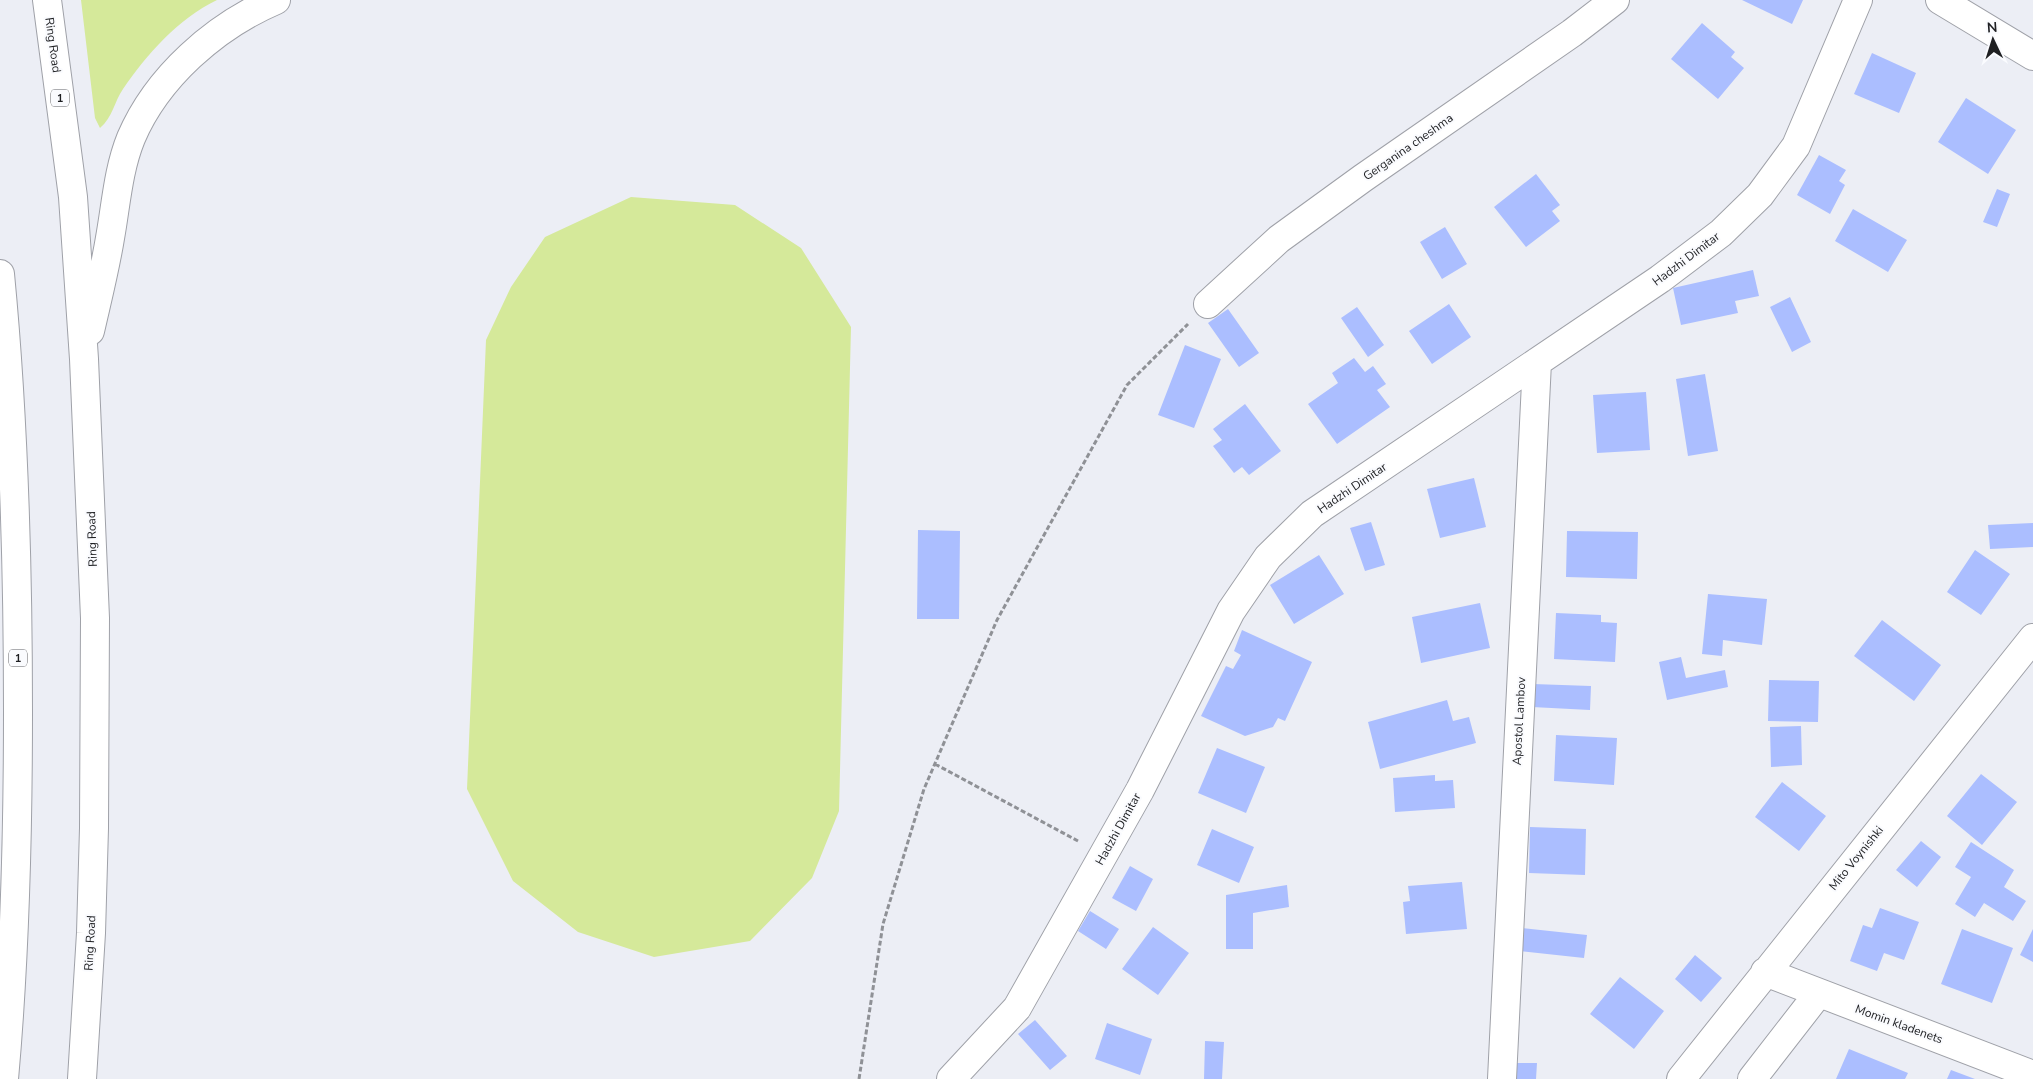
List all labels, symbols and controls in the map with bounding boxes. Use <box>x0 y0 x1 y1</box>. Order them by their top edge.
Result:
north arrow <box>1968 15 2018 65</box>
street label: Ring Road <box>41 16 65 74</box>
text: N <box>1986 18 1998 37</box>
road number: 1 <box>51 90 69 106</box>
street label: Gerganina cheshma <box>1360 110 1456 184</box>
street label: Hadzhi Dimitar <box>1649 228 1723 290</box>
street label: Hadzhi Dimitar <box>1314 459 1390 517</box>
street label: Ring Road <box>83 511 101 567</box>
road number: 1 <box>9 650 27 666</box>
street label: Apostol Lambov <box>1509 676 1529 766</box>
street label: Hadzhi Dimitar <box>1092 789 1145 868</box>
street label: Mito Voynishki <box>1825 823 1887 893</box>
street label: Ring Road <box>81 915 99 971</box>
street label: Momin kladenets <box>1853 1001 1945 1047</box>

